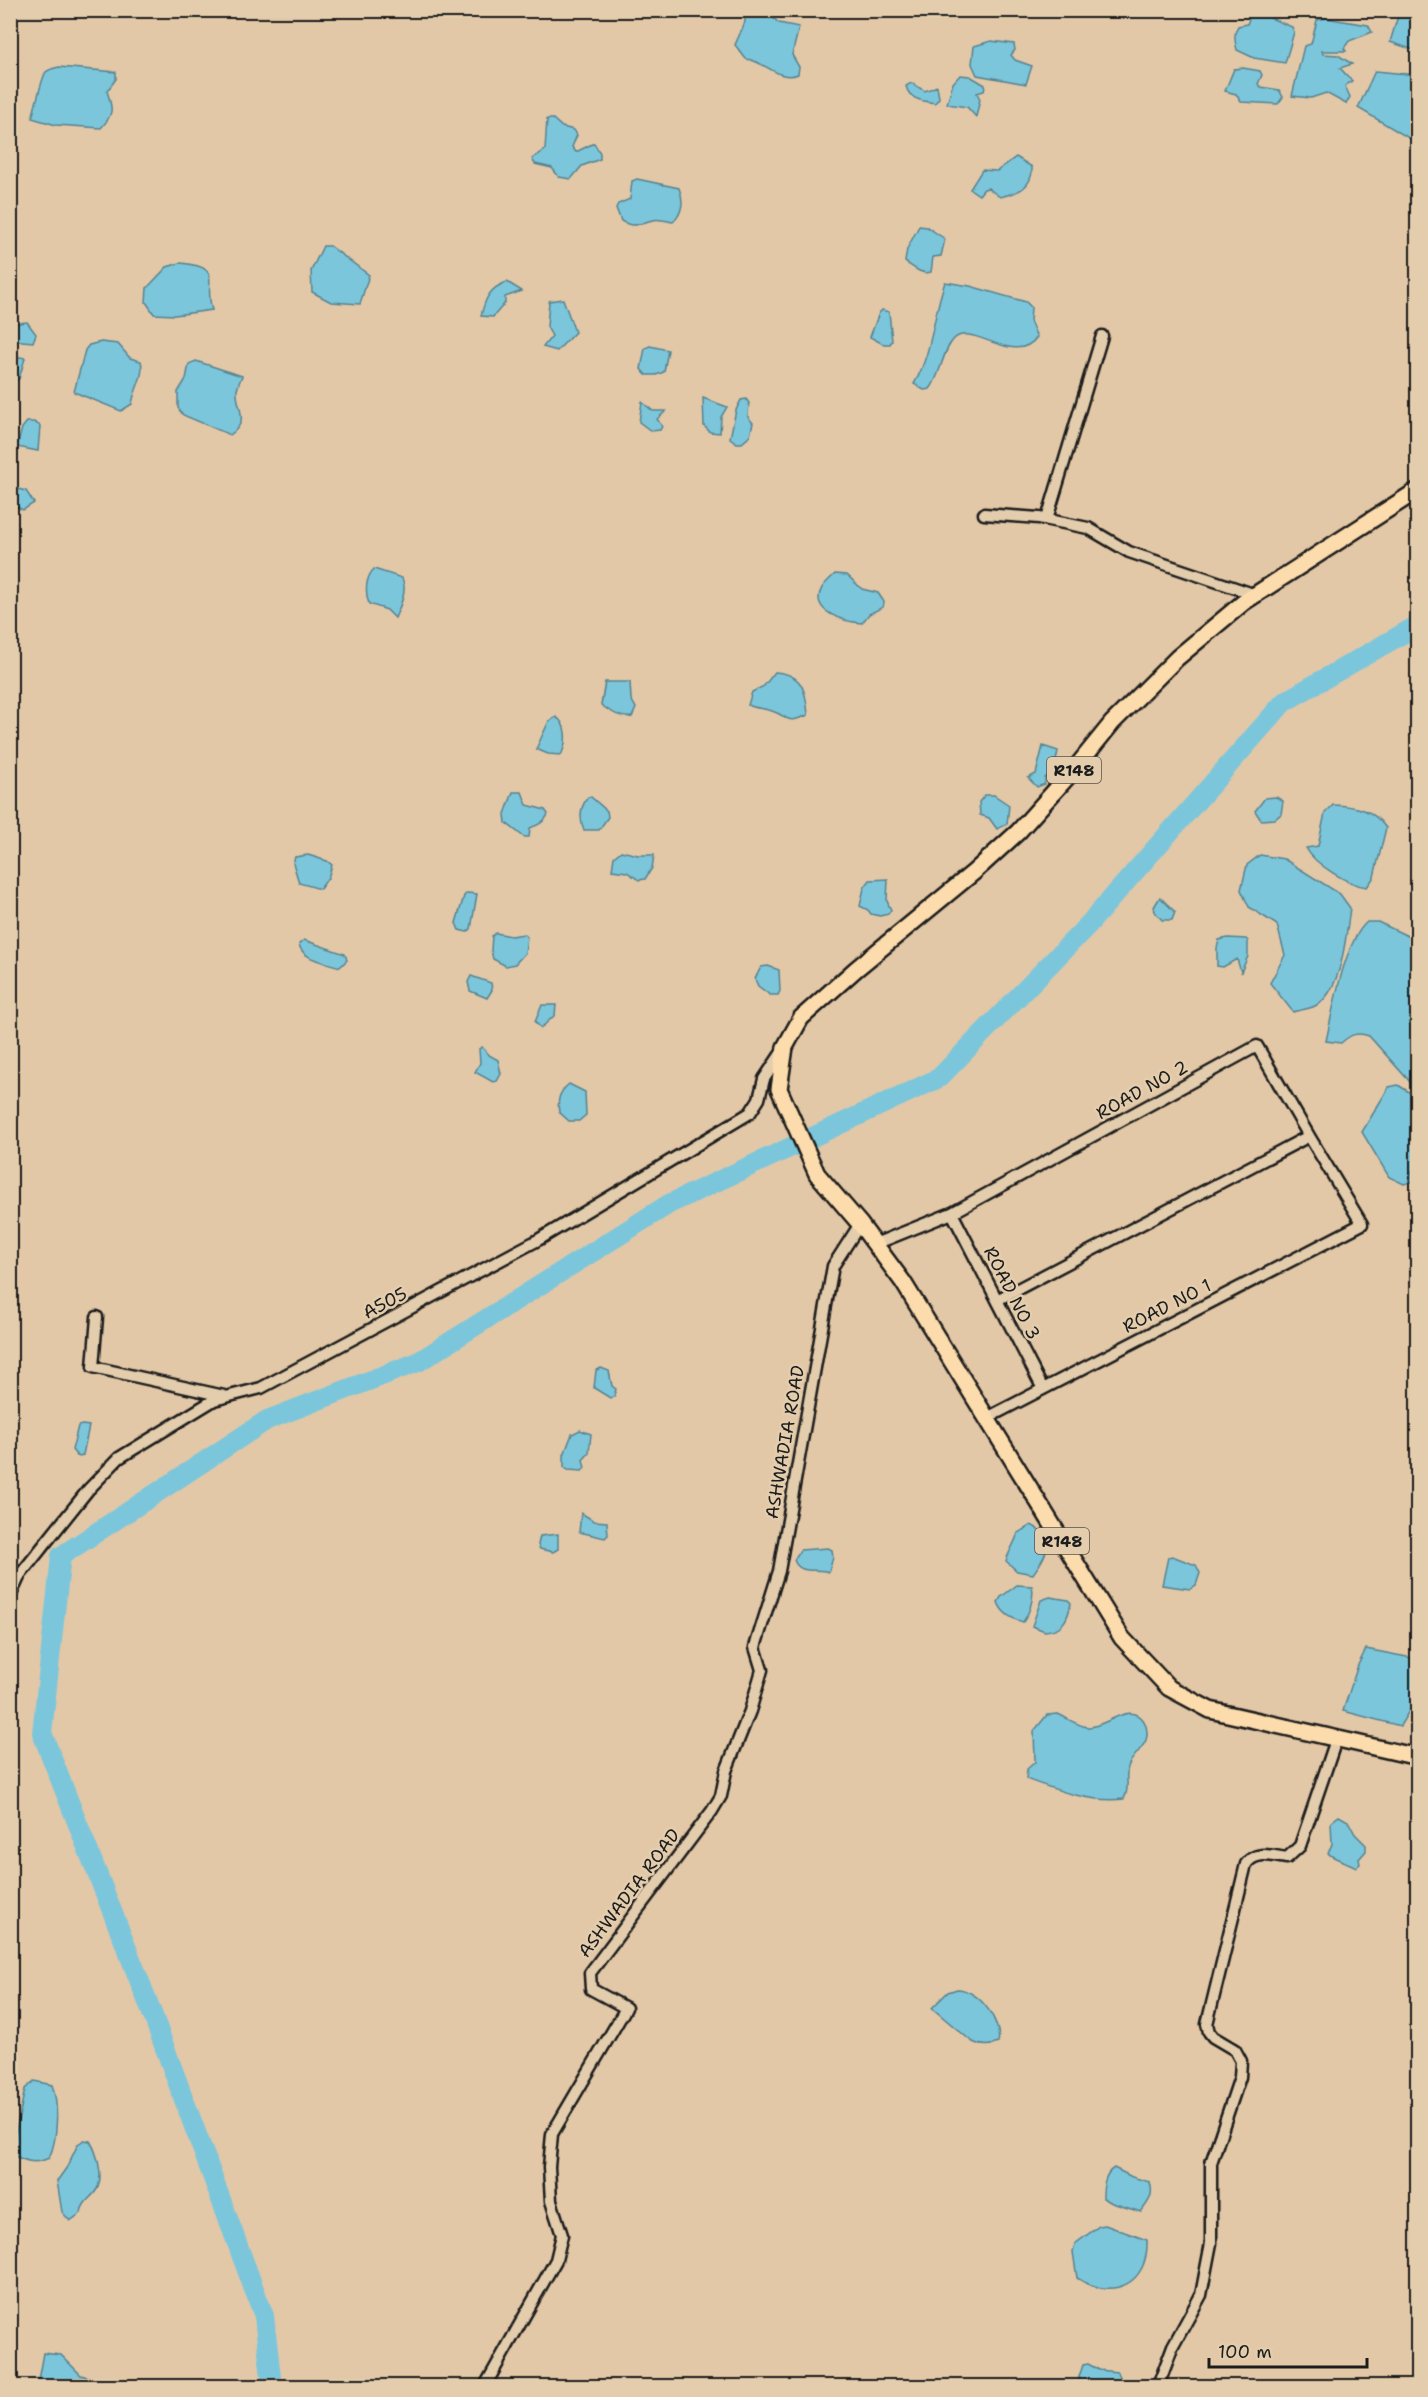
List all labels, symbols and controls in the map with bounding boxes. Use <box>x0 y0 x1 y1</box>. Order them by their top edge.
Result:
road number: R148 <box>1047 757 1101 783</box>
street label: ROAD NO 2 <box>1092 1055 1192 1125</box>
street label: ROAD NO 3 <box>978 1242 1046 1344</box>
street label: ROAD NO 1 <box>1119 1273 1215 1339</box>
street label: A505 <box>359 1281 411 1325</box>
street label: ASHWADIA ROAD <box>760 1363 810 1521</box>
road number: R148 <box>1035 1528 1089 1554</box>
street label: ASHWADIA ROAD <box>573 1824 685 1962</box>
scale bar <box>1209 2331 1366 2369</box>
text: 100 m <box>1218 2340 1272 2364</box>

